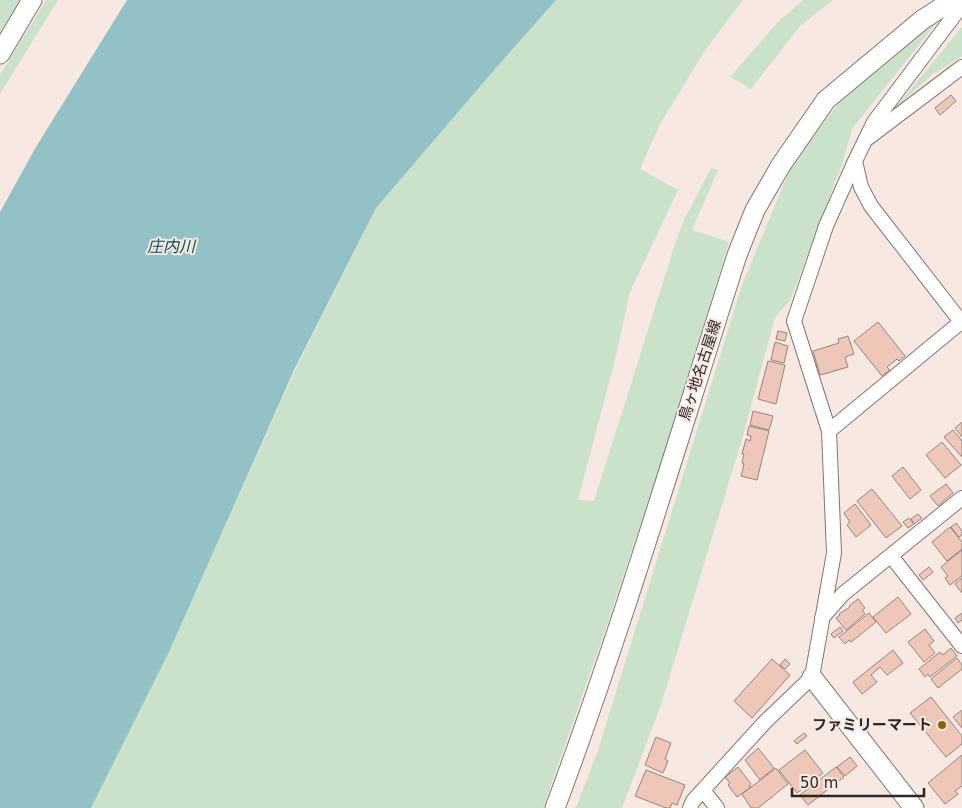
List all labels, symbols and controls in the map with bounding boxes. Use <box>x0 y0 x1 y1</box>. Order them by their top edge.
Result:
water label: 庄内川 <box>147 237 197 256</box>
street label: 鳥ヶ地名古屋線 <box>675 317 725 423</box>
place label: ファミリーマート <box>812 716 932 734</box>
marker: ファミリーマート <box>936 719 948 731</box>
scale bar <box>792 766 924 798</box>
text: 50 m <box>800 774 838 792</box>

